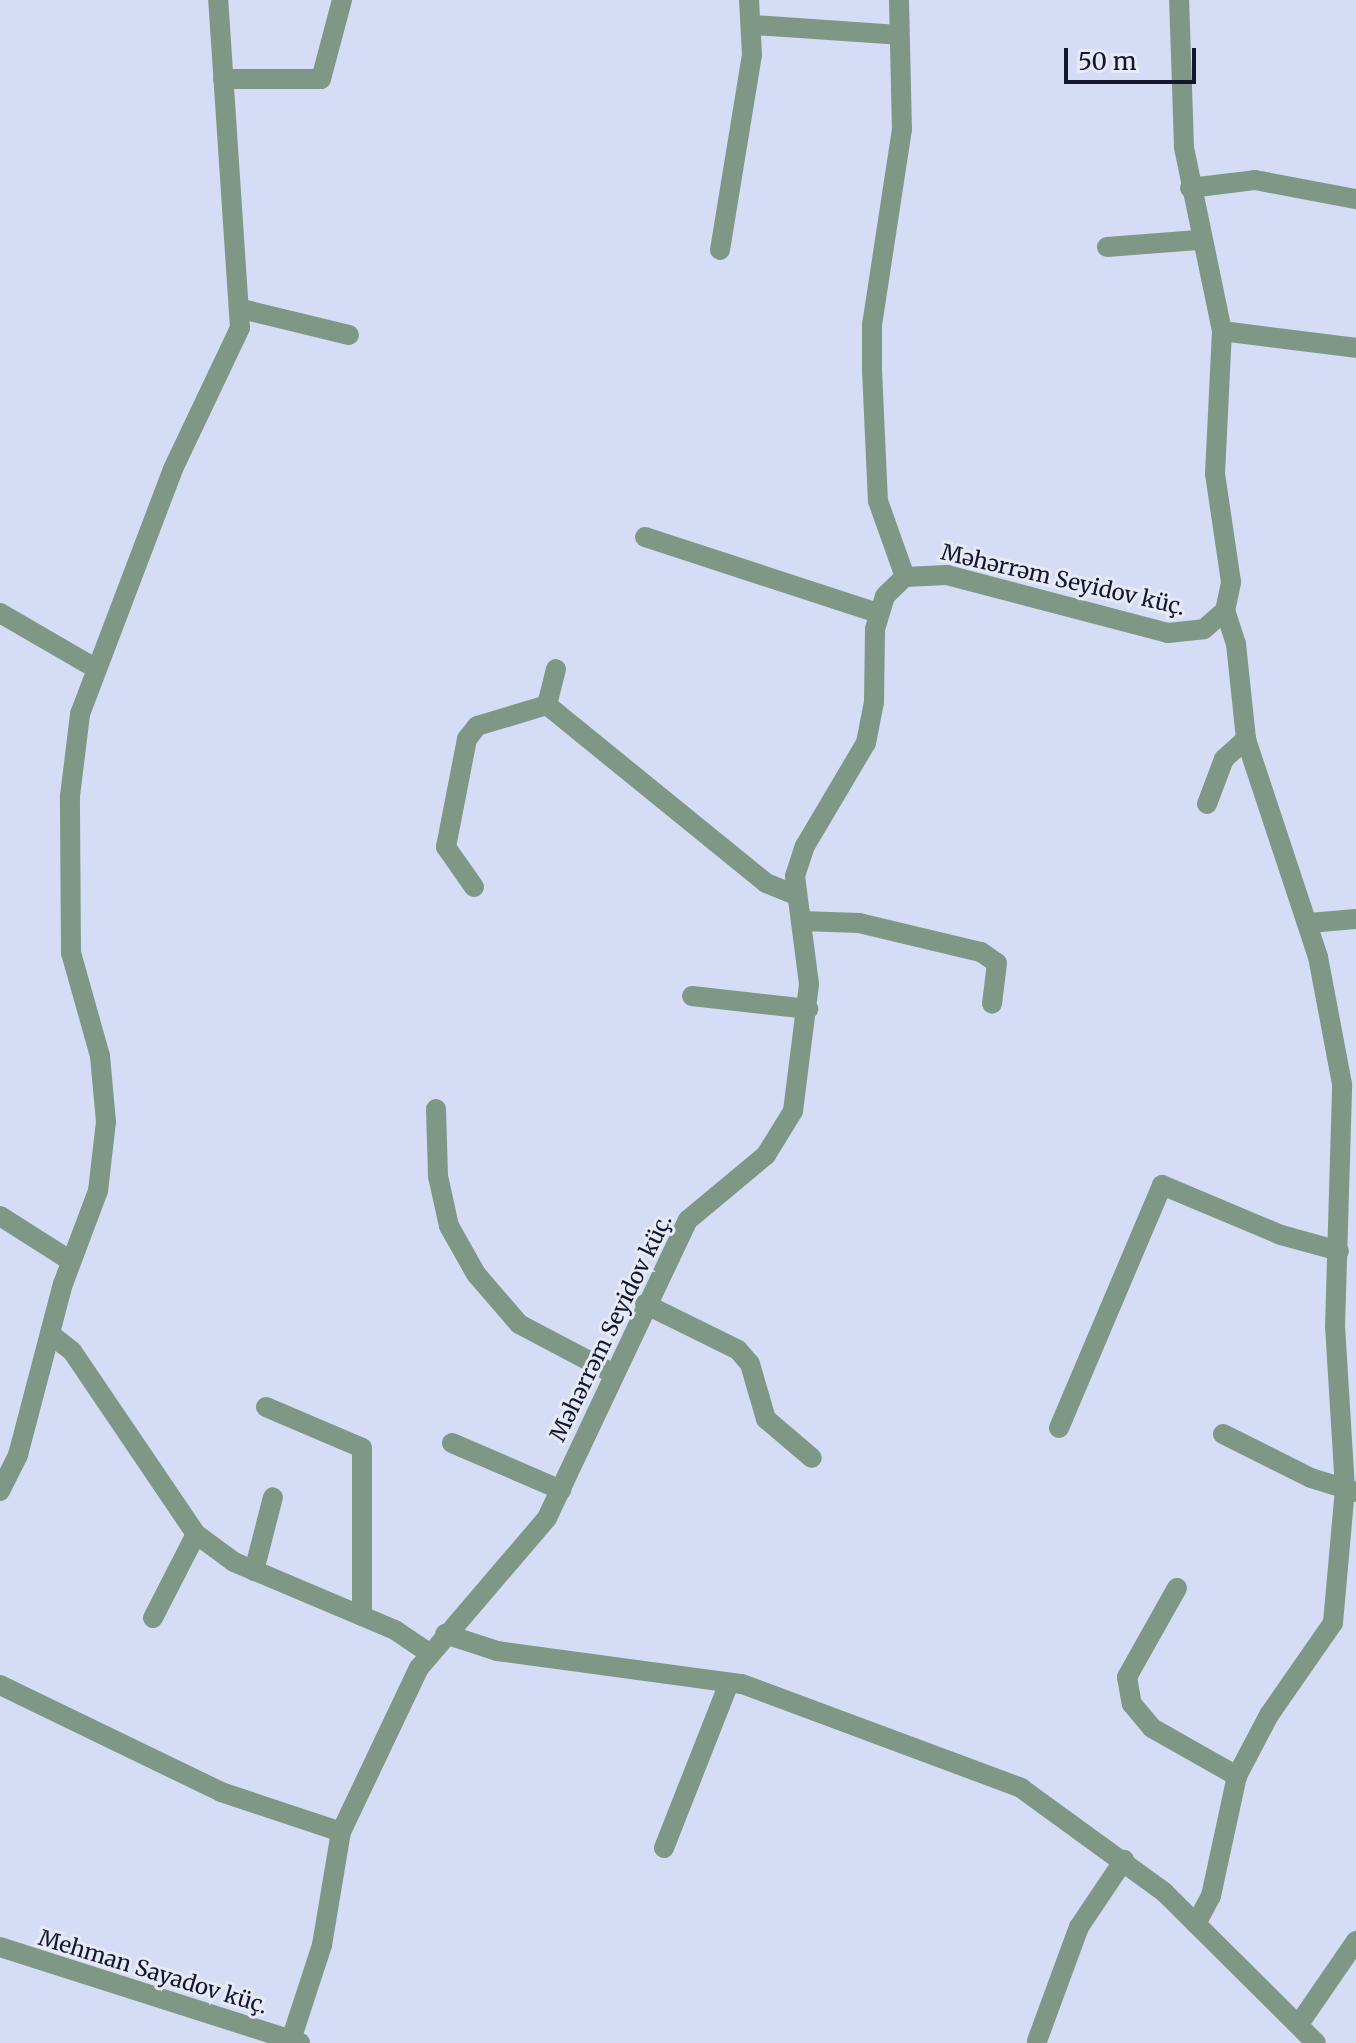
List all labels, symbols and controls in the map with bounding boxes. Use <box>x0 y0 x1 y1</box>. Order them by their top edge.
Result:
scale bar <box>1068 32 1200 82</box>
text: 50 m <box>1078 46 1137 77</box>
street label: Məhərrəm Seyidov küç. <box>938 539 1188 621</box>
street label: Məhərrəm Seyidov küç. <box>544 1210 678 1446</box>
street label: Mehman Sayadov küç. <box>35 1925 271 2019</box>

